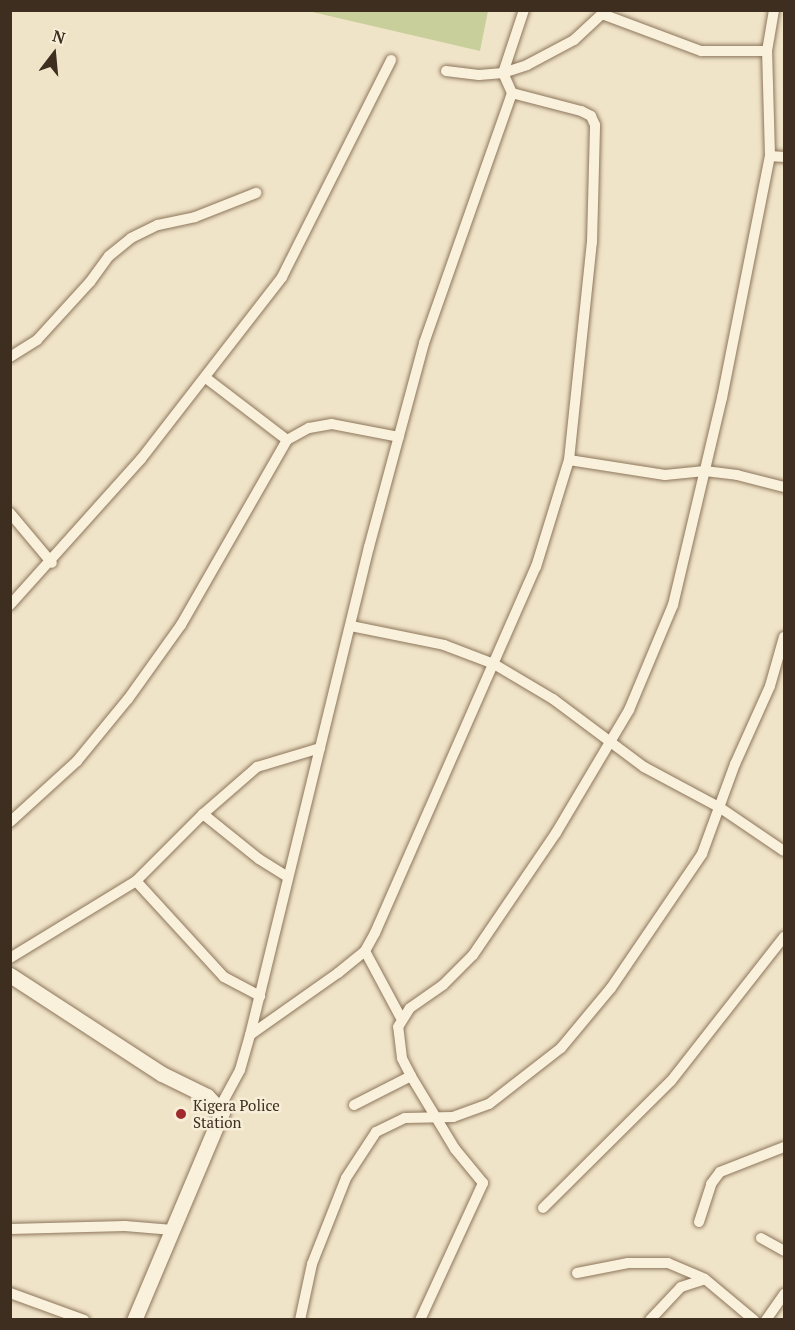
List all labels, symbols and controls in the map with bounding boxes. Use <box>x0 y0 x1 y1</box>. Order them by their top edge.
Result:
north arrow <box>24 24 84 84</box>
text: N <box>50 24 68 49</box>
place label: Kigera Police Station <box>193 1096 280 1131</box>
marker: Kigera Police Station <box>174 1107 188 1121</box>

